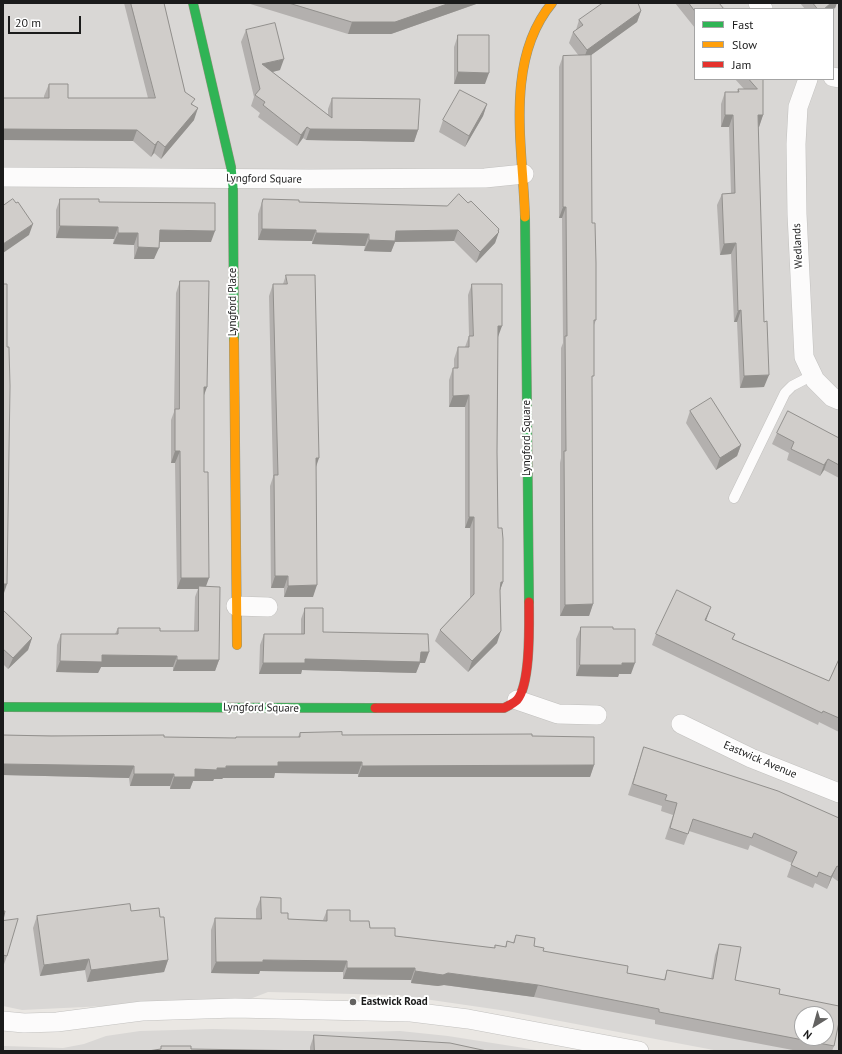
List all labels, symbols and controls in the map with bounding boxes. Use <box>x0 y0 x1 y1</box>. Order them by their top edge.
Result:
scale bar <box>10 8 83 34</box>
legend <box>694 8 834 80</box>
text: 20 m <box>15 15 41 30</box>
text: Fast <box>732 17 753 32</box>
text: Slow <box>732 37 757 52</box>
text: Jam <box>732 57 751 72</box>
street label: Lyngford Square <box>226 172 302 186</box>
street label: Wedlands <box>790 223 806 269</box>
street label: Lyngford Place <box>226 268 240 336</box>
street label: Lyngford Square <box>520 400 534 476</box>
street label: Lyngford Square <box>223 701 299 715</box>
street label: Eastwick Avenue <box>721 739 799 781</box>
place label: Eastwick Road <box>361 995 428 1009</box>
marker: Eastwick Road <box>348 997 358 1007</box>
north arrow <box>794 1006 834 1046</box>
text: N <box>800 1027 814 1043</box>

